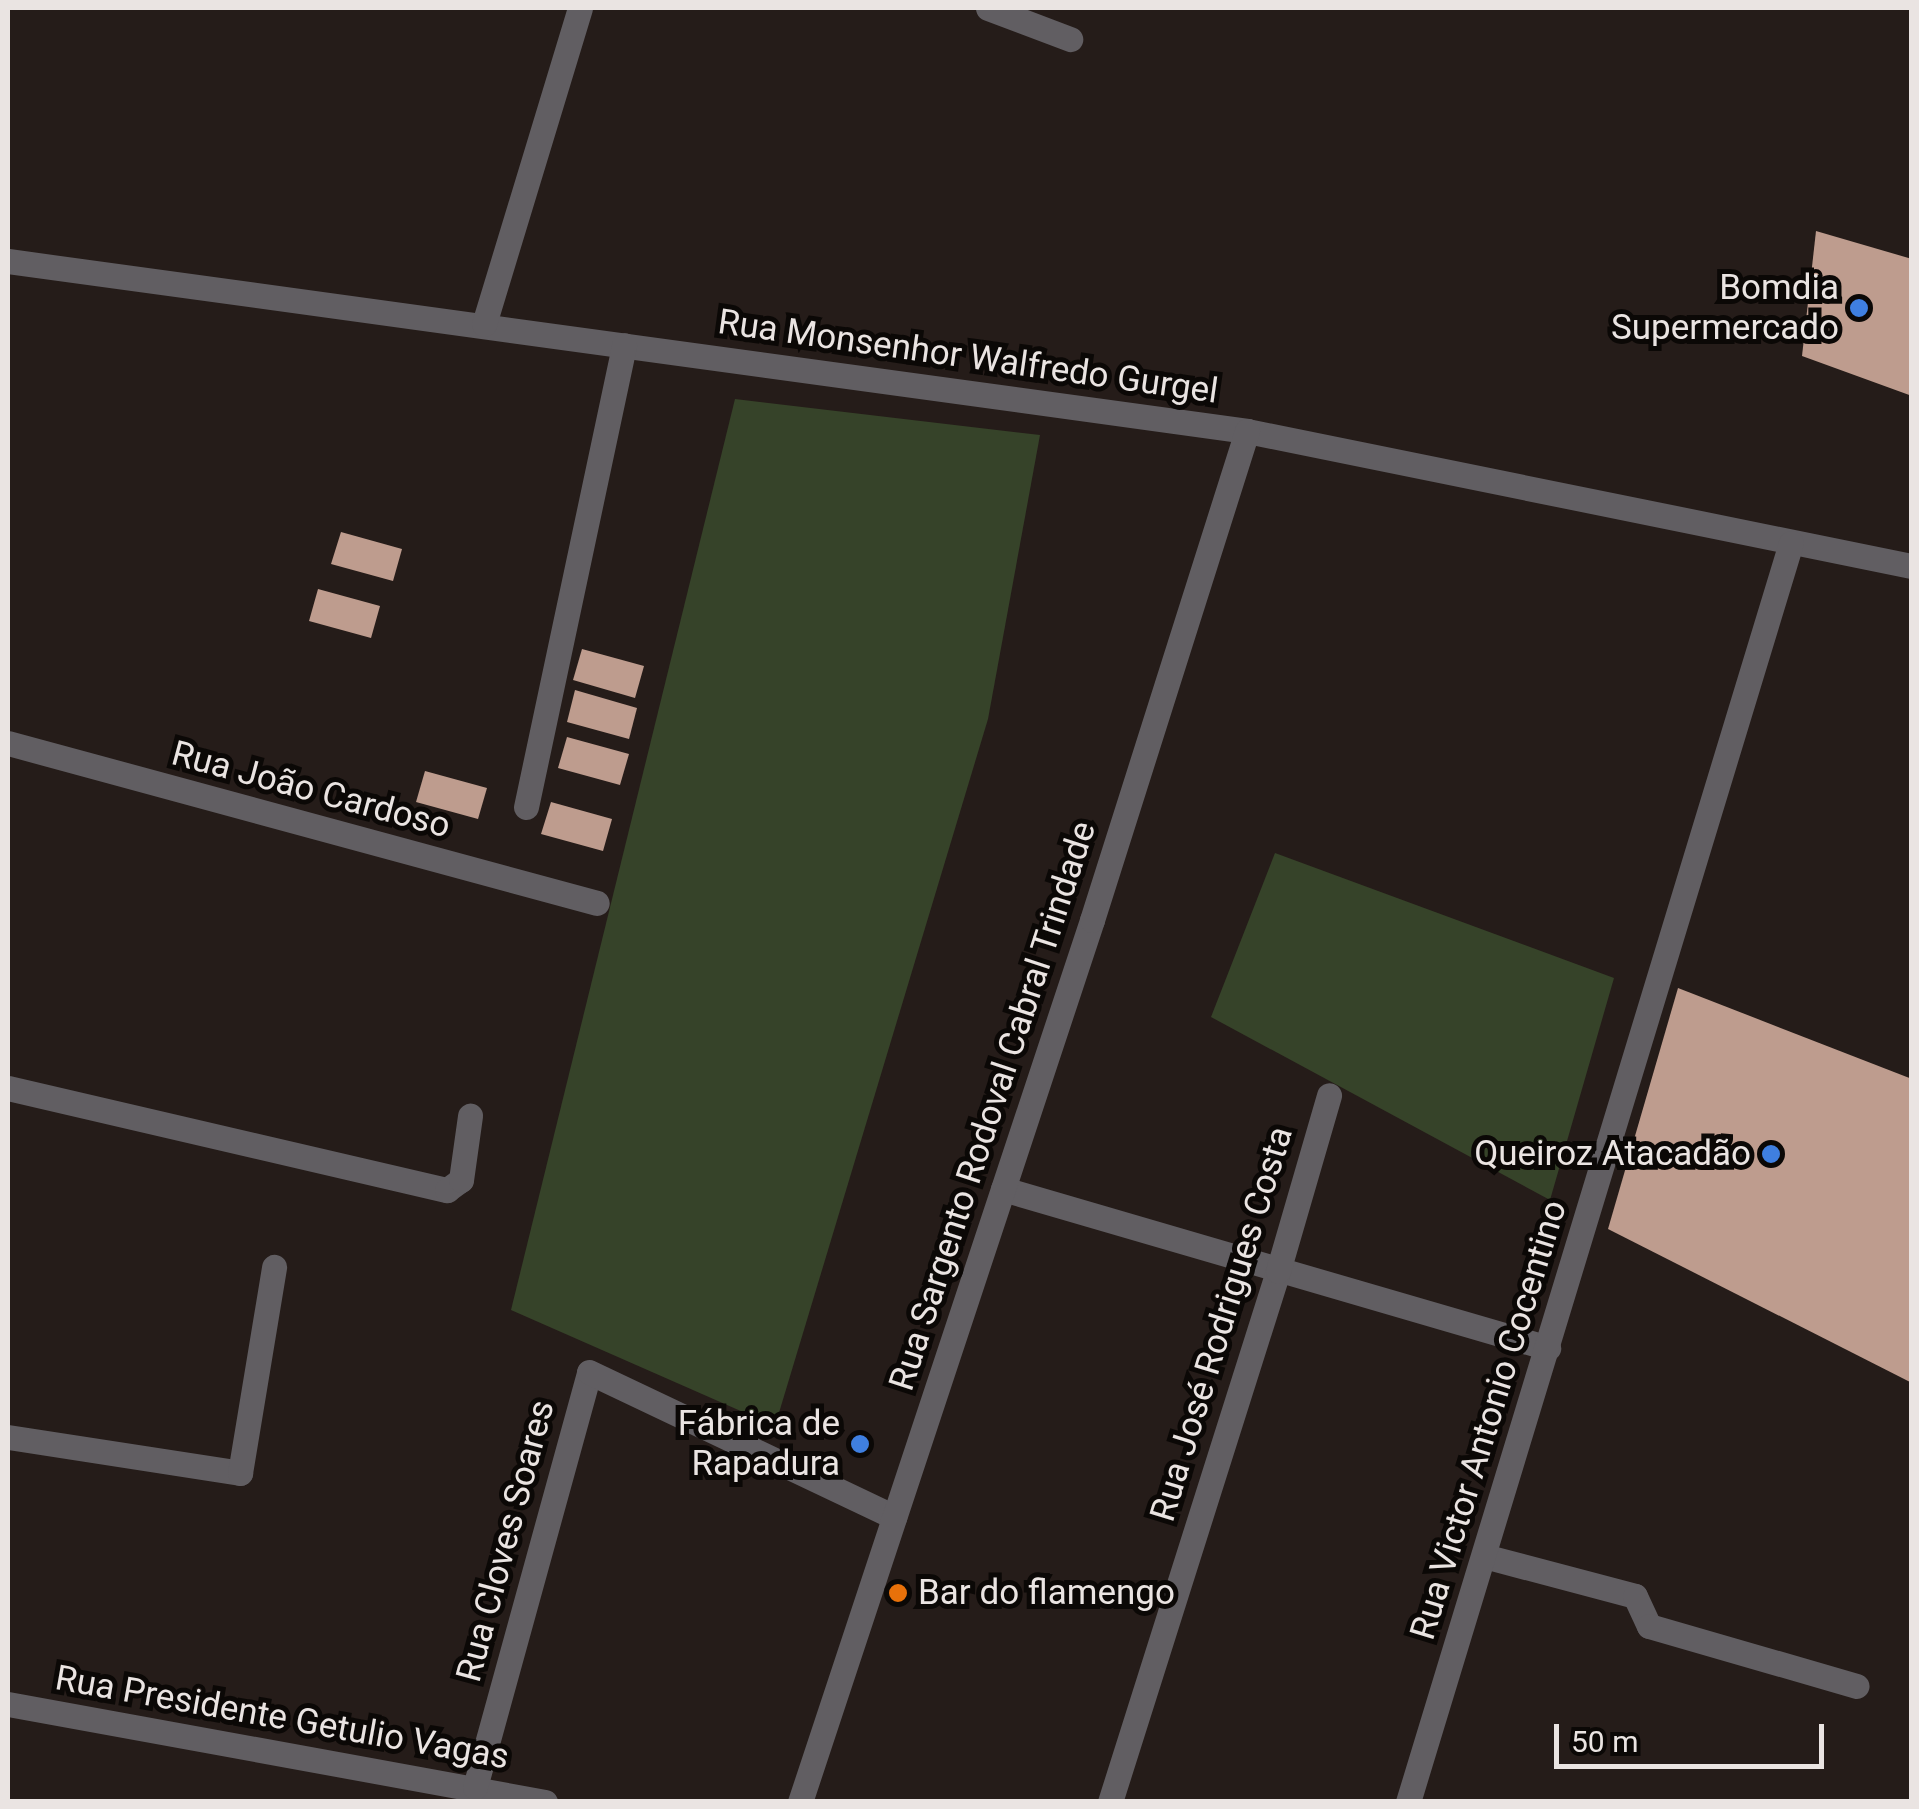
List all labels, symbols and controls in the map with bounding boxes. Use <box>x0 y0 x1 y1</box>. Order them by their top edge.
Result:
place label: Bomdia Supermercado <box>1611 267 1839 349</box>
marker: Bomdia Supermercado <box>1848 297 1870 319</box>
street label: Rua Monsenhor Walfredo Gurgel <box>715 301 1221 413</box>
street label: Rua João Cardoso <box>167 733 455 847</box>
street label: Rua Sargento Rodoval Cabral Trindade <box>881 816 1105 1396</box>
street label: Rua José Rodrigues Costa <box>1142 1122 1302 1526</box>
place label: Queiroz Atacadão <box>1474 1133 1751 1175</box>
marker: Queiroz Atacadão <box>1760 1143 1782 1165</box>
street label: Rua Victor Antonio Cocentino <box>1402 1195 1576 1645</box>
street label: Rua Cloves Soares <box>448 1396 564 1686</box>
place label: Fábrica de Rapadura <box>678 1403 840 1485</box>
marker: Fábrica de Rapadura <box>849 1433 871 1455</box>
place label: Bar do flamengo <box>918 1572 1175 1614</box>
marker: Bar do flamengo <box>887 1582 909 1604</box>
street label: Rua Presidente Getulio Vagas <box>52 1657 512 1779</box>
scale bar <box>1559 1704 1829 1766</box>
text: 50 m <box>1571 1724 1638 1759</box>

